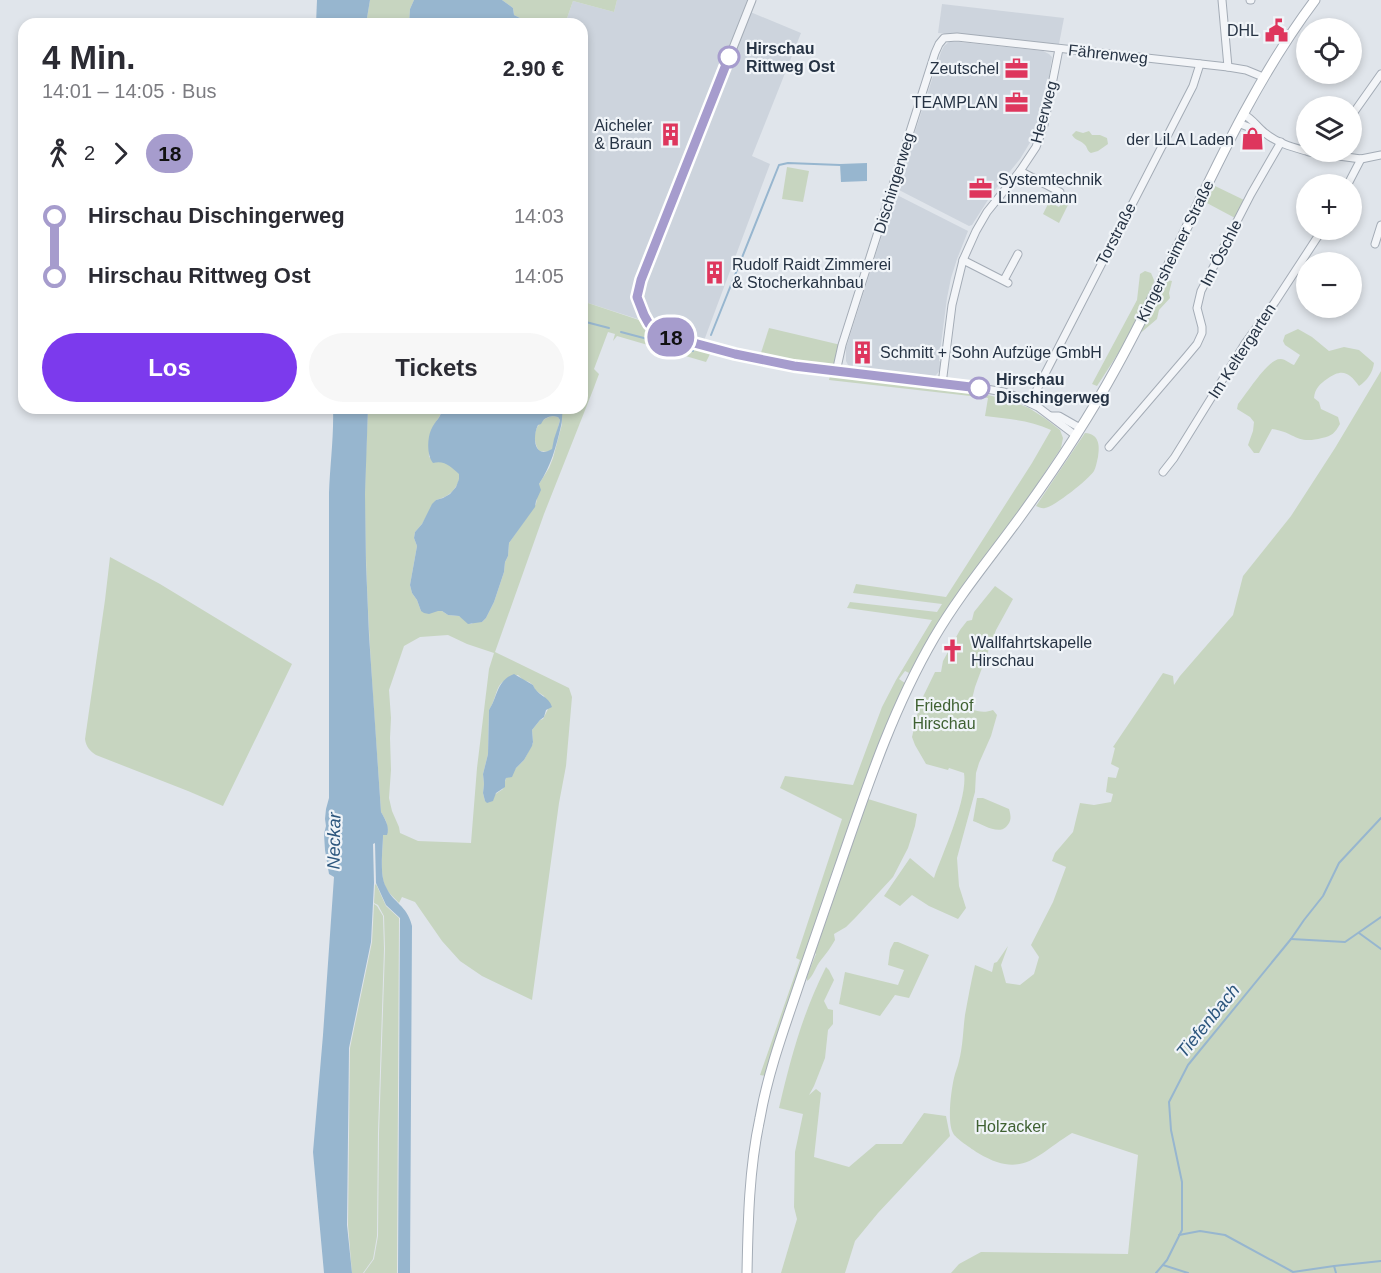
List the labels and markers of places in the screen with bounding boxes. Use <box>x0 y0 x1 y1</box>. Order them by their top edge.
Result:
public building icon: DHL <box>1264 17 1290 43</box>
place label: DHL <box>1227 22 1259 39</box>
place label: Hirschau Rittweg Ost <box>746 40 836 75</box>
marker: Hirschau Rittweg Ost <box>718 46 740 68</box>
office icon: Zeutschel <box>1004 55 1030 81</box>
place label: Zeutschel <box>930 60 999 77</box>
office icon: TEAMPLAN <box>1003 89 1029 115</box>
place label: TEAMPLAN <box>912 94 998 111</box>
place label: Aicheler & Braun <box>594 117 653 152</box>
building icon: Aicheler & Braun <box>657 121 683 147</box>
shop icon: der LiLA Laden <box>1239 126 1265 152</box>
place label: der LiLA Laden <box>1126 131 1234 148</box>
place label: Systemtechnik Linnemann <box>998 171 1103 206</box>
office icon: Systemtechnik Linnemann <box>967 175 993 201</box>
place label: Rudolf Raidt Zimmerei & Stocherkahnbau <box>732 256 891 291</box>
building icon: Rudolf Raidt Zimmerei & Stocherkahnbau <box>701 260 727 286</box>
building icon: Schmitt + Sohn Aufzüge GmbH <box>849 339 875 365</box>
place label: Schmitt + Sohn Aufzüge GmbH <box>880 344 1102 361</box>
place label: Hirschau Dischingerweg <box>996 371 1110 406</box>
marker: Hirschau Dischingerweg <box>968 377 990 399</box>
place label: Wallfahrtskapelle Hirschau <box>971 634 1092 669</box>
church icon: Wallfahrtskapelle Hirschau <box>940 638 966 664</box>

